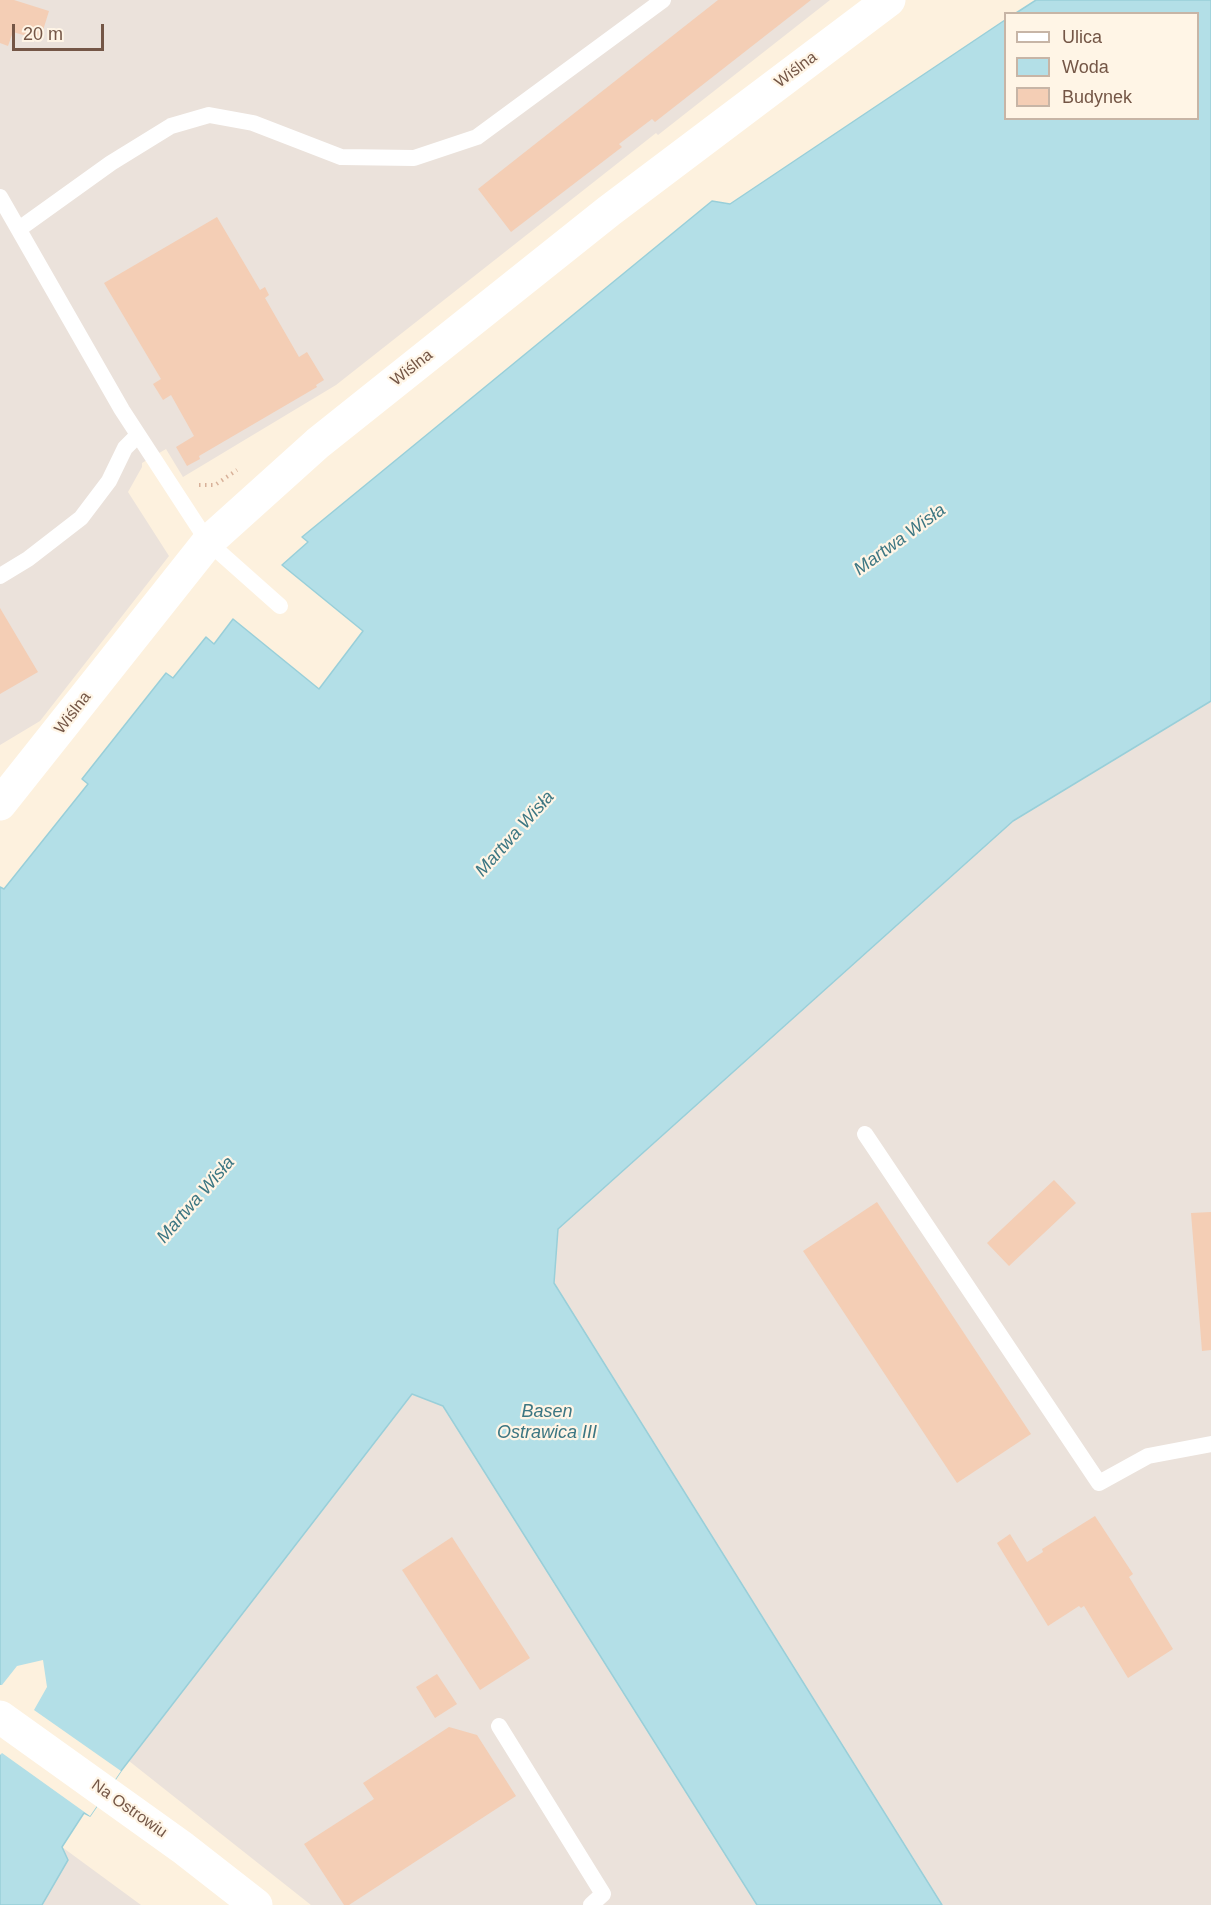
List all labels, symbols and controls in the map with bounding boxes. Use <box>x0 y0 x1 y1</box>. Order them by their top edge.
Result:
scale bar <box>15 12 106 50</box>
legend <box>1004 12 1199 120</box>
text: 20 m <box>23 24 63 44</box>
text: Ulica <box>1062 27 1102 47</box>
street label: Wiślna <box>771 48 821 92</box>
text: Woda <box>1062 57 1109 77</box>
text: Budynek <box>1062 87 1132 107</box>
street label: Wiślna <box>387 346 437 390</box>
water label: Martwa Wisła <box>850 500 950 580</box>
street label: Wiślna <box>51 688 95 738</box>
water label: Martwa Wisła <box>471 787 559 881</box>
water label: Martwa Wisła <box>152 1152 240 1248</box>
water label: Basen Ostrawica III <box>497 1401 597 1444</box>
street label: Na Ostrowiu <box>87 1776 171 1842</box>

